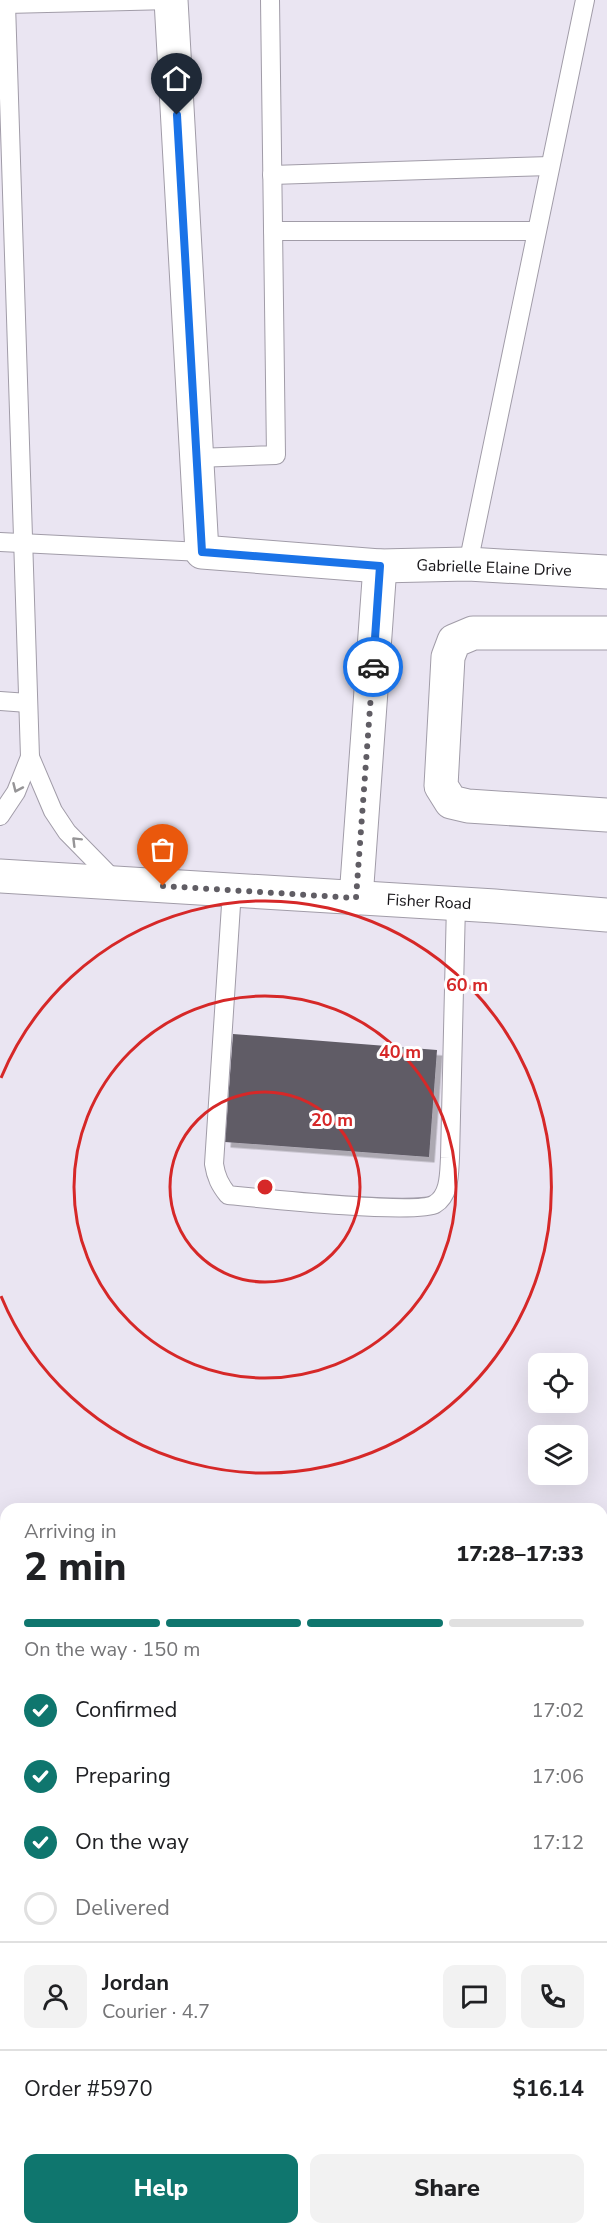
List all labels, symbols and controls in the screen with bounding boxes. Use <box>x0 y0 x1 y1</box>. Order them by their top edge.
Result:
pin <box>151 53 202 115</box>
icon: home <box>160 62 193 95</box>
street label: Gabrielle Elaine Drive <box>416 554 572 582</box>
courier <box>343 637 403 697</box>
icon: car <box>357 651 390 684</box>
one-way arrow <box>13 781 25 792</box>
pin <box>137 824 188 886</box>
icon: bag <box>146 833 179 866</box>
one-way arrow <box>73 838 84 849</box>
street label: Fisher Road <box>386 889 472 915</box>
text: 60 m <box>446 973 488 997</box>
text: 40 m <box>379 1040 421 1064</box>
text: 20 m <box>311 1108 353 1132</box>
centre of rings <box>255 1177 275 1197</box>
map controls <box>528 1353 588 1485</box>
button: locate <box>528 1353 588 1413</box>
button: layers <box>528 1425 588 1485</box>
text: Arriving in <box>24 1518 117 1545</box>
text: 17:28–17:33 <box>456 1539 584 1569</box>
text: 2 min <box>24 1541 127 1594</box>
text: On the way · 150 m <box>24 1636 200 1663</box>
icon: check <box>24 1694 57 1727</box>
text: Confirmed <box>75 1695 177 1725</box>
text: 17:02 <box>531 1697 584 1724</box>
icon: check <box>24 1760 57 1793</box>
text: Preparing <box>75 1761 171 1791</box>
text: 17:06 <box>531 1763 584 1790</box>
icon: check <box>24 1826 57 1859</box>
text: On the way <box>75 1827 189 1857</box>
text: 17:12 <box>531 1829 584 1856</box>
text: Delivered <box>75 1893 170 1923</box>
button: person <box>24 1965 87 2028</box>
button: chat <box>443 1965 506 2028</box>
button: phone <box>521 1965 584 2028</box>
text: Jordan <box>102 1968 169 1998</box>
text: Courier · 4.7 <box>102 1998 210 2025</box>
text: Order #5970 <box>24 2074 153 2104</box>
text: $16.14 <box>513 2074 584 2104</box>
button: Help <box>24 2154 298 2223</box>
button: Share <box>310 2154 584 2223</box>

